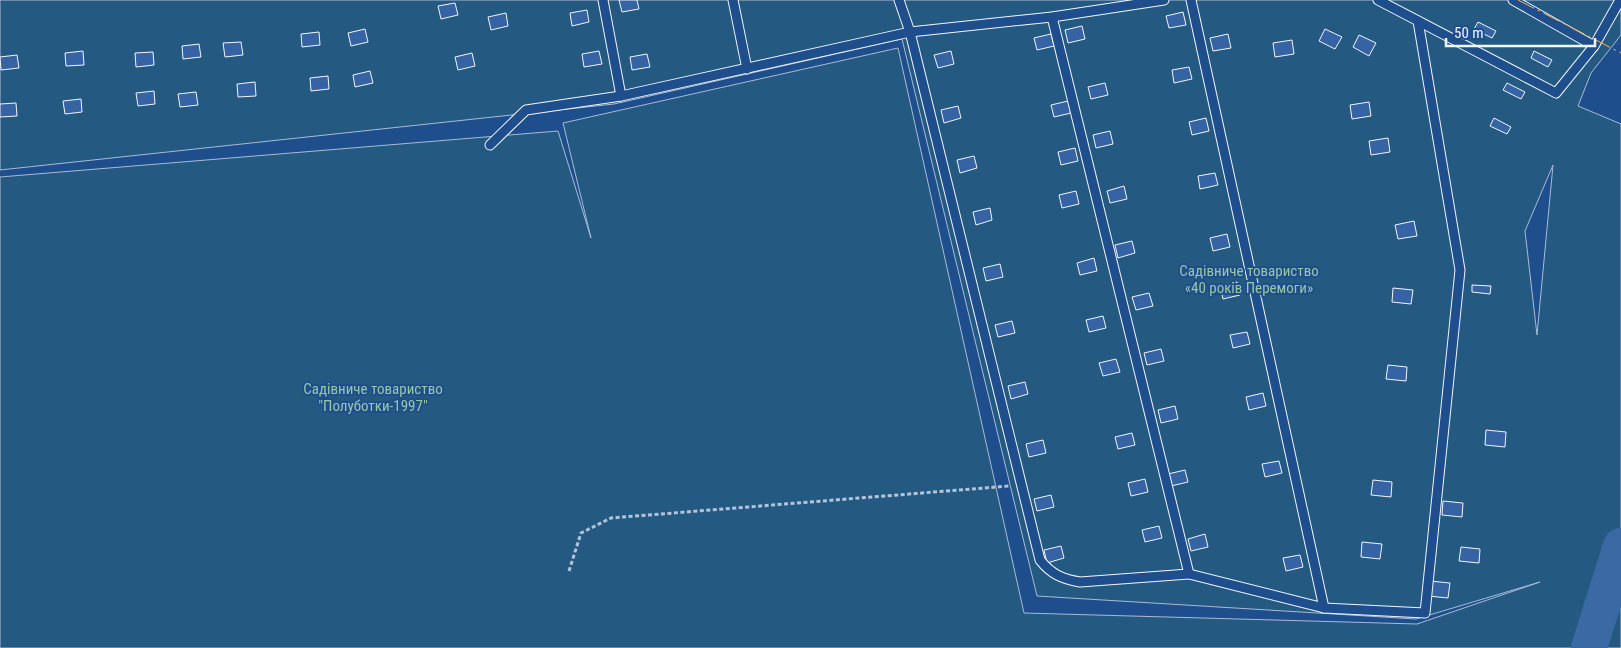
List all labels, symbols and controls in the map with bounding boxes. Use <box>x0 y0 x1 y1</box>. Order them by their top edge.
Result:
scale bar <box>1446 15 1595 47</box>
text: 50 m <box>1454 24 1484 42</box>
park label: Садівниче товариство «40 років Перемоги» <box>1179 262 1319 297</box>
park label: Садівниче товариство "Полуботки-1997" <box>303 380 443 415</box>

